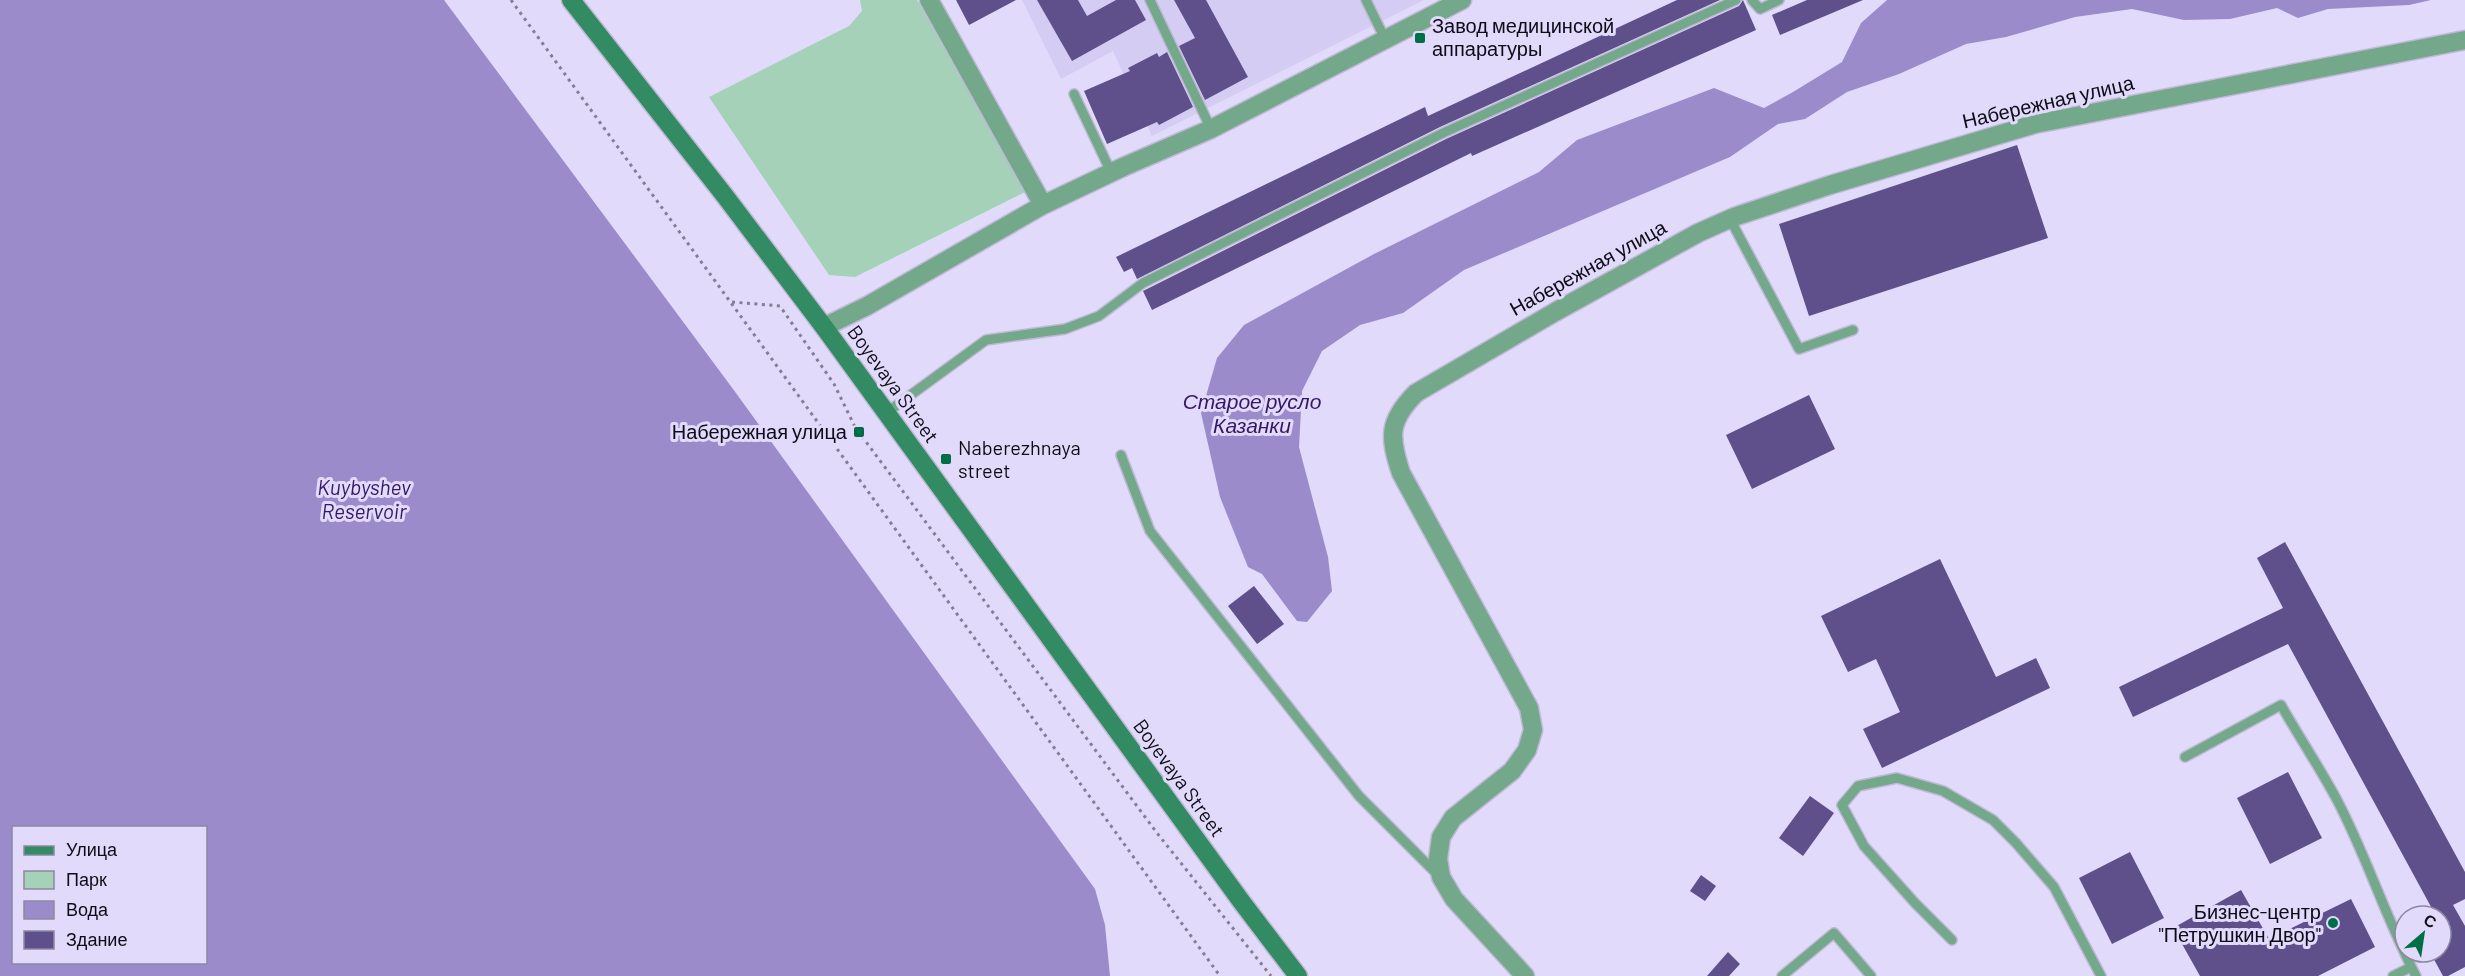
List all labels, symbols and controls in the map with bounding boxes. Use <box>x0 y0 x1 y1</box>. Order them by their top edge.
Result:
place label: Завод медицинской аппаратуры <box>1432 13 1614 60</box>
marker: Завод медицинской аппаратуры <box>1413 31 1427 45</box>
street label: Набережная улица <box>1960 69 2137 132</box>
street label: Набережная улица <box>1505 214 1671 320</box>
street label: Boyevaya Street <box>843 320 945 447</box>
water label: Старое русло Казанки <box>1183 388 1322 437</box>
place label: Набережная улица <box>672 419 848 443</box>
marker: Набережная улица <box>852 425 866 439</box>
place label: Naberezhnaya street <box>958 435 1081 482</box>
marker: Naberezhnaya street <box>939 452 953 466</box>
water label: Kuybyshev Reservoir <box>317 474 411 523</box>
street label: Boyevaya Street <box>1129 714 1231 841</box>
legend <box>12 826 207 964</box>
text: Улица <box>66 838 118 860</box>
text: Парк <box>66 868 107 890</box>
text: Вода <box>66 898 109 920</box>
place label: Бизнес-центр "Петрушкин Двор" <box>2158 899 2321 946</box>
north arrow <box>2393 904 2453 964</box>
text: С <box>2421 909 2441 932</box>
marker: Бизнес-центр "Петрушкин Двор" <box>2326 916 2340 930</box>
text: Здание <box>66 928 127 950</box>

